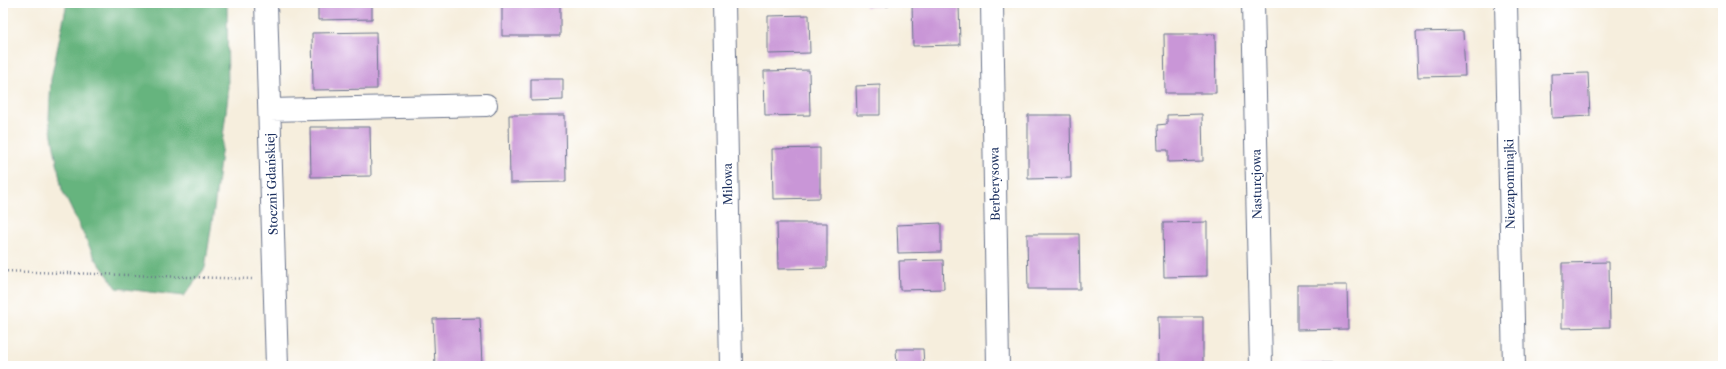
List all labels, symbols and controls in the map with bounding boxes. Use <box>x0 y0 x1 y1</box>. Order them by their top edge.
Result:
street label: Stoczni Gdańskiej <box>262 133 281 235</box>
street label: Niezapominajki <box>1501 138 1518 229</box>
street label: Berberysowa <box>986 146 1003 221</box>
street label: Nasturcjowa <box>1248 148 1265 219</box>
street label: Milowa <box>720 162 735 205</box>

